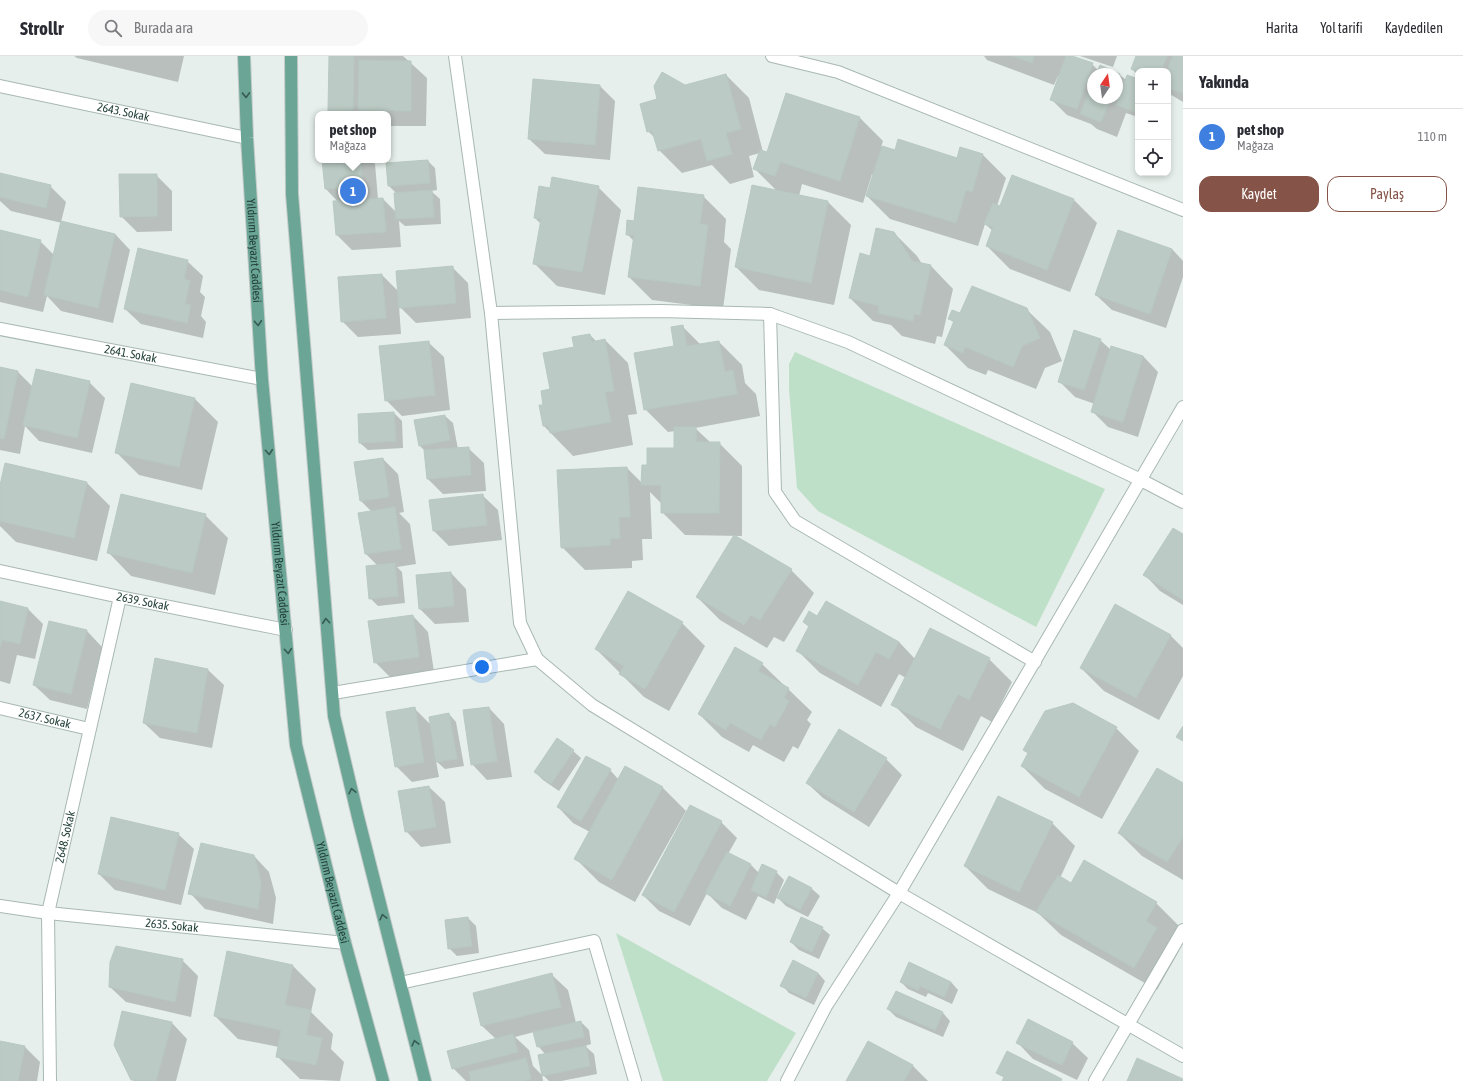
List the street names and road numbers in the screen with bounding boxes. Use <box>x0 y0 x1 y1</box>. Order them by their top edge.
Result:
street label: 2643. Sokak <box>96 100 151 124</box>
street label: Yıldırım Beyazıt Caddesi <box>244 198 264 303</box>
street label: 2641. Sokak <box>103 342 159 366</box>
street label: Yıldırım Beyazıt Caddesi <box>268 521 292 626</box>
street label: 2639. Sokak <box>115 589 171 614</box>
street label: 2637. Sokak <box>17 706 73 732</box>
street label: 2648. Sokak <box>53 809 78 864</box>
street label: Yıldırım Beyazıt Caddesi <box>313 840 352 945</box>
street label: 2635. Sokak <box>145 916 200 935</box>

